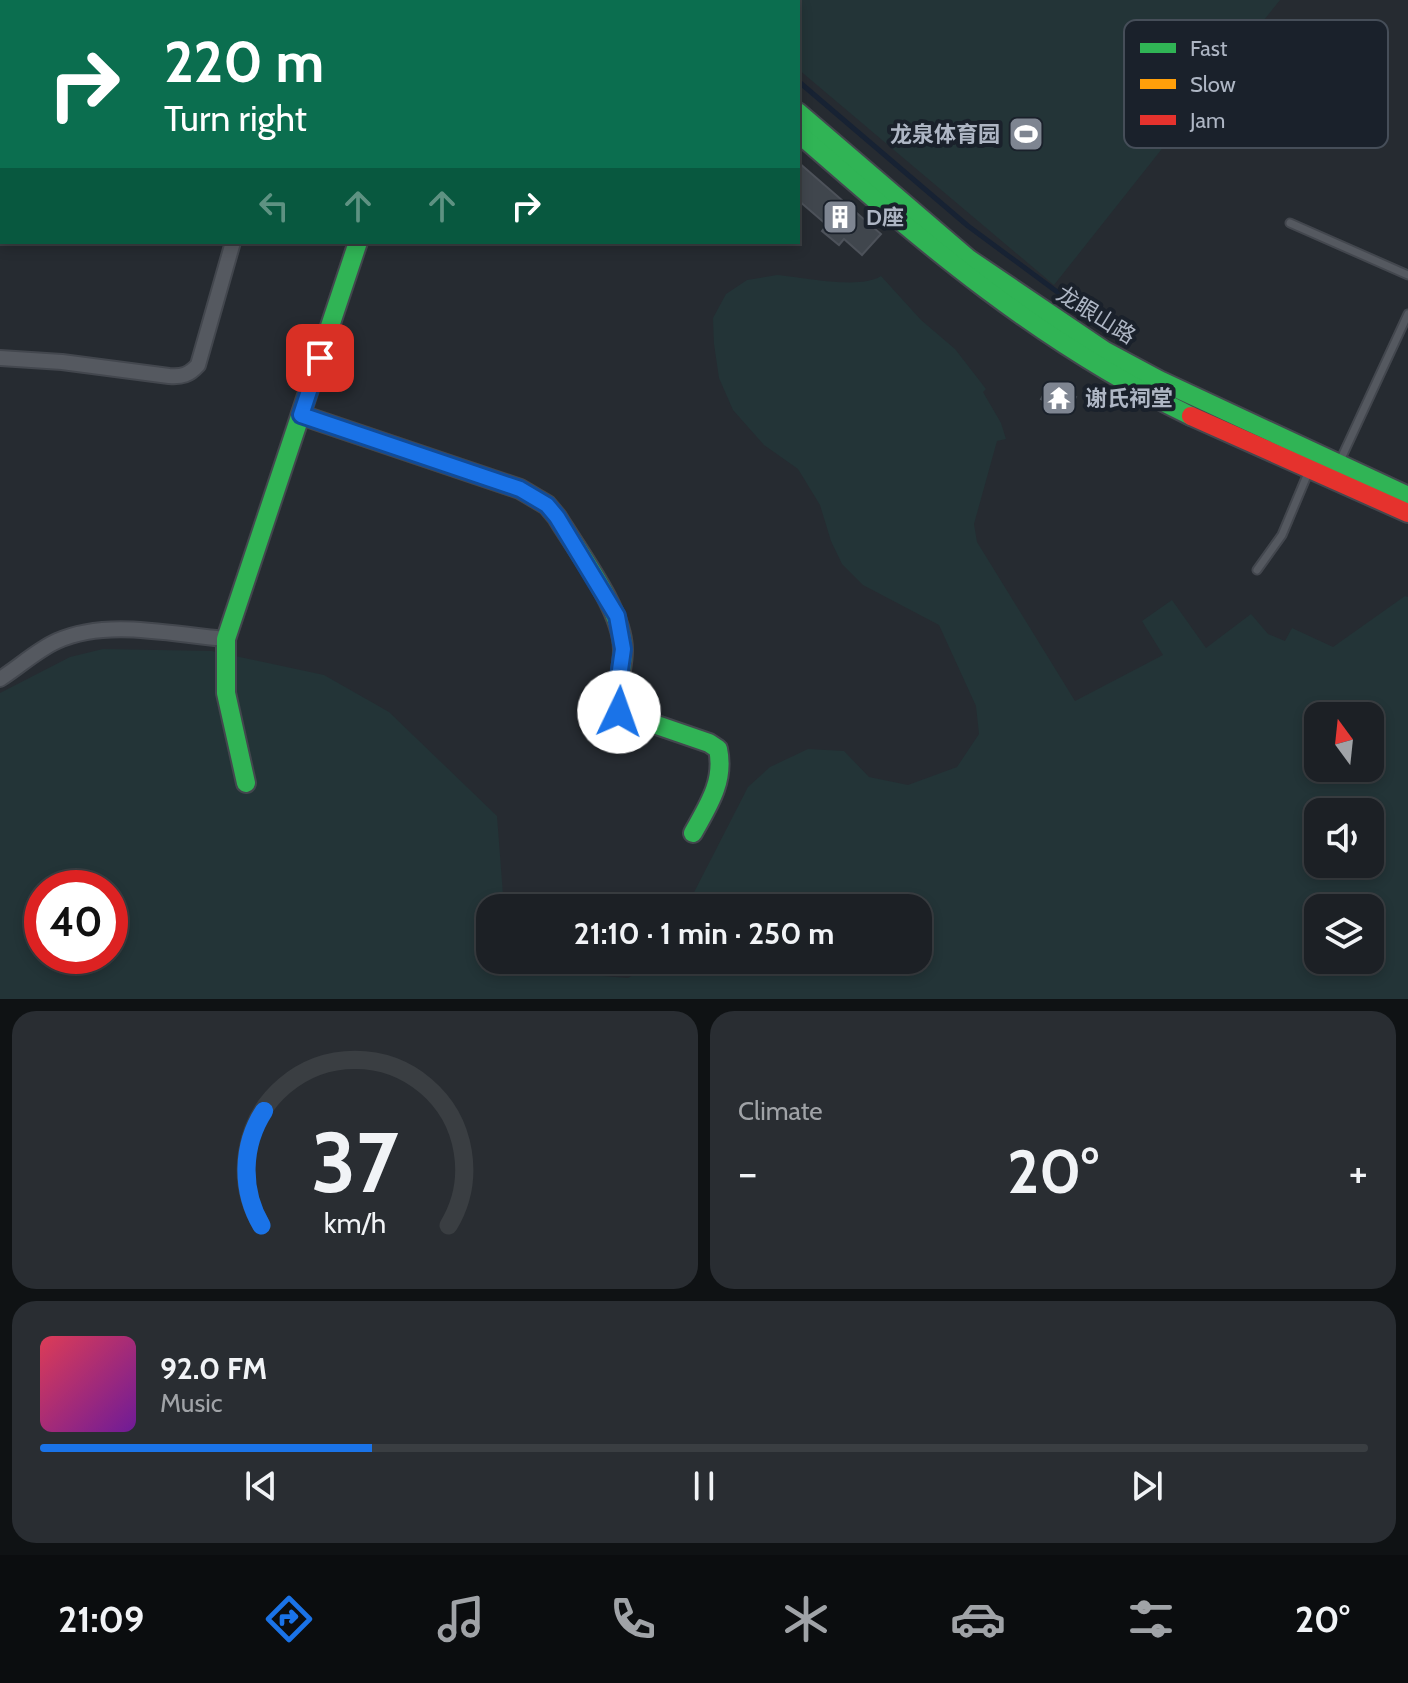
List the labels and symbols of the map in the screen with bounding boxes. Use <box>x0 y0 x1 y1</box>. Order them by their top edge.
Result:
legend <box>1124 20 1388 148</box>
text: Fast <box>1190 35 1228 62</box>
text: Slow <box>1190 71 1236 98</box>
text: Jam <box>1189 107 1225 134</box>
sports icon: 龙泉体育园 <box>1007 115 1045 153</box>
place label: 龙泉体育园 <box>890 121 1000 148</box>
building icon: D座 <box>821 198 859 236</box>
place label: D座 <box>866 204 904 231</box>
street label: 龙眼山路 <box>1052 280 1140 350</box>
pin <box>286 324 354 392</box>
temple icon: 谢氏祠堂 <box>1040 379 1078 417</box>
place label: 谢氏祠堂 <box>1085 385 1173 412</box>
position arrow <box>577 670 661 754</box>
north arrow <box>1304 702 1384 782</box>
speed limit sign: 40 <box>24 870 128 974</box>

